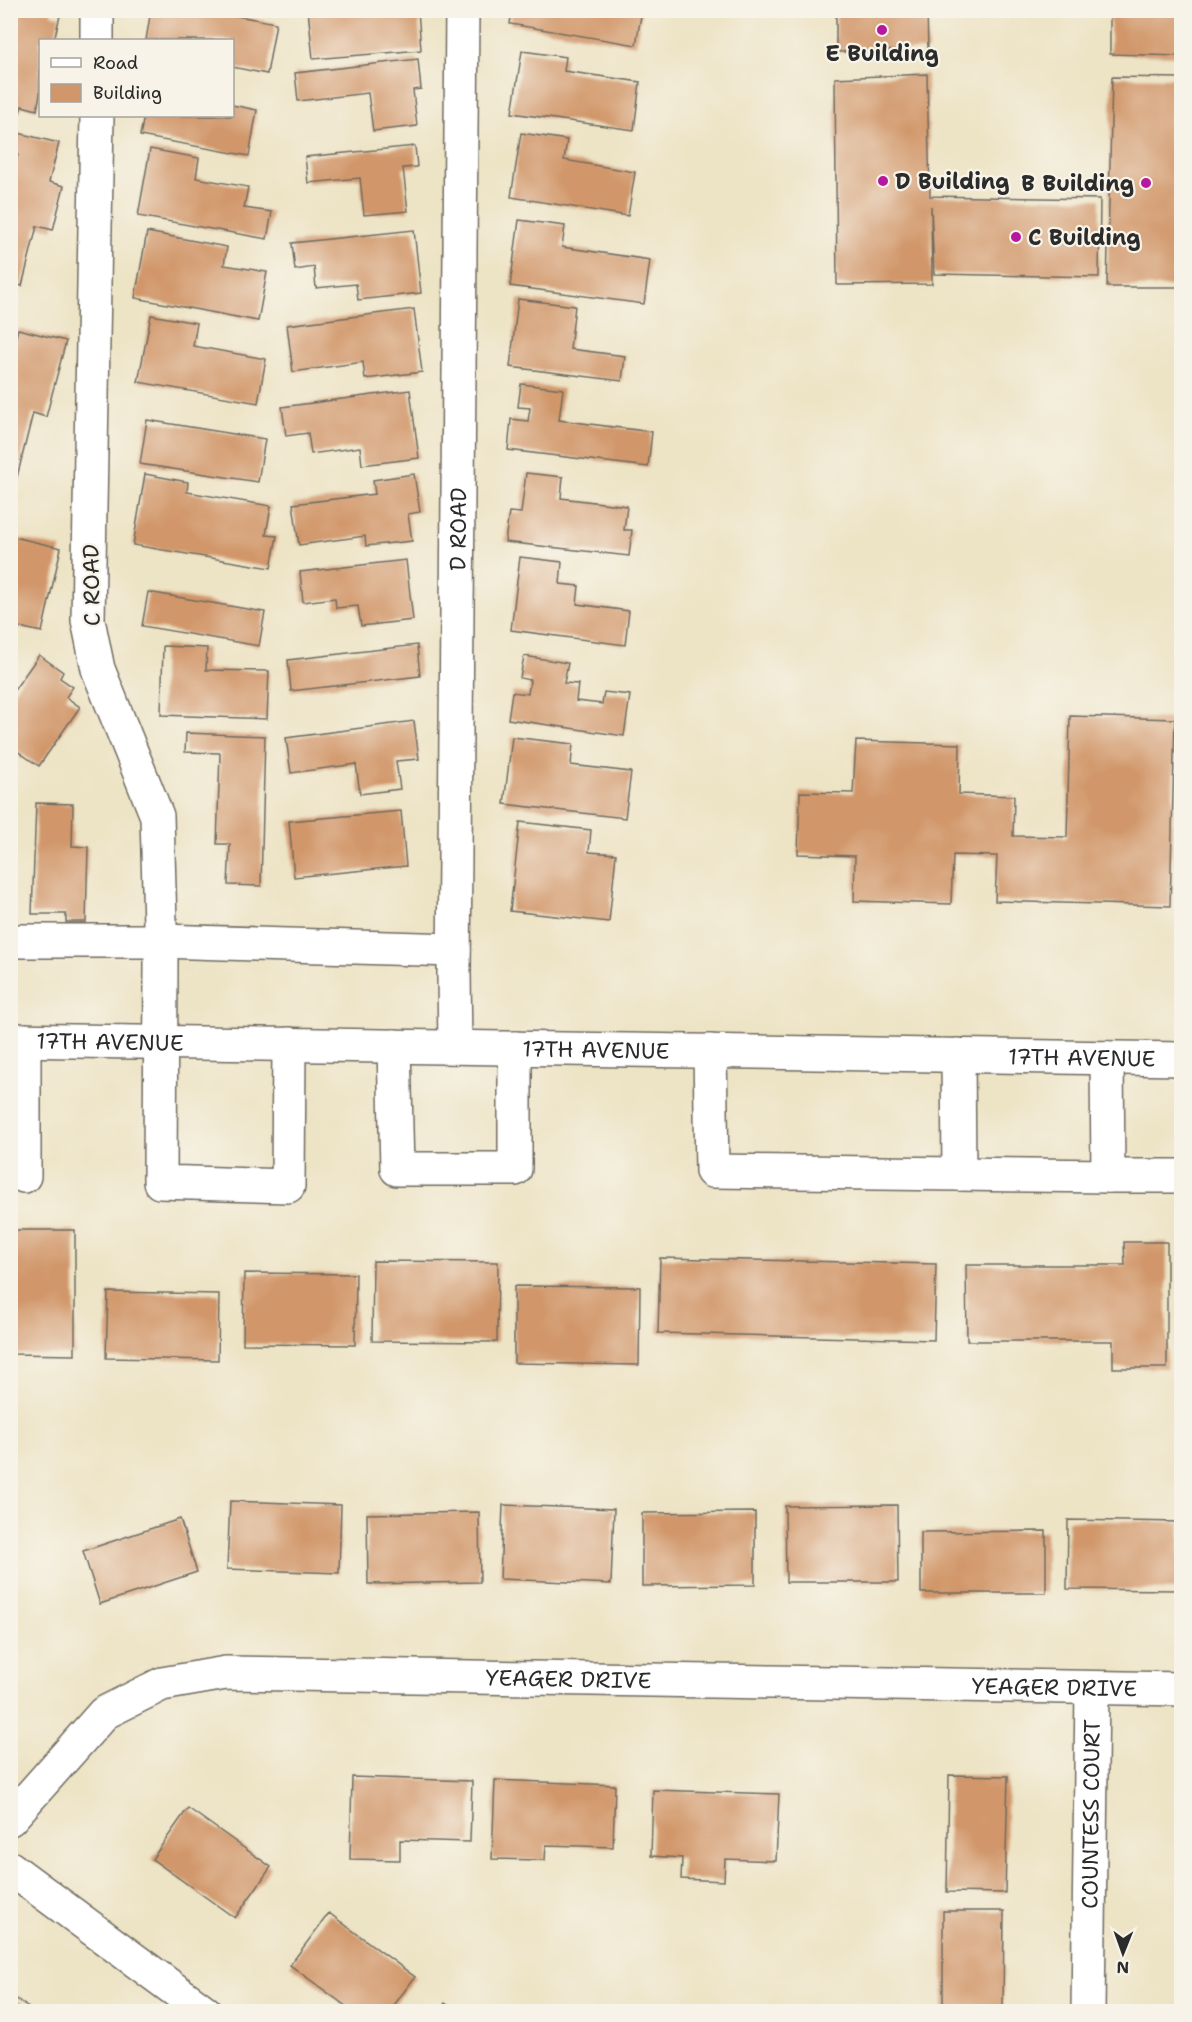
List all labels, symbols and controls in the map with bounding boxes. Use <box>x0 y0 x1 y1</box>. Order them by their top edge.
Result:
marker: E Building <box>875 23 889 37</box>
legend <box>39 39 234 117</box>
place label: E Building <box>825 39 939 68</box>
text: Road <box>93 51 138 75</box>
text: Building <box>93 81 162 105</box>
place label: D Building <box>895 167 1010 196</box>
place label: B Building <box>1021 169 1134 198</box>
marker: D Building <box>876 174 890 188</box>
marker: B Building <box>1139 176 1153 190</box>
place label: C Building <box>1028 223 1141 252</box>
marker: C Building <box>1009 230 1023 244</box>
street label: D ROAD <box>443 487 473 571</box>
street label: C ROAD <box>76 544 107 626</box>
street label: 17TH AVENUE <box>36 1026 184 1058</box>
street label: 17TH AVENUE <box>522 1034 670 1066</box>
street label: 17TH AVENUE <box>1008 1042 1156 1074</box>
street label: YEAGER DRIVE <box>485 1663 652 1695</box>
street label: YEAGER DRIVE <box>971 1671 1137 1703</box>
street label: COUNTESS COURT <box>1075 1719 1107 1909</box>
north arrow <box>1093 1923 1153 1983</box>
text: N <box>1116 1957 1129 1978</box>

